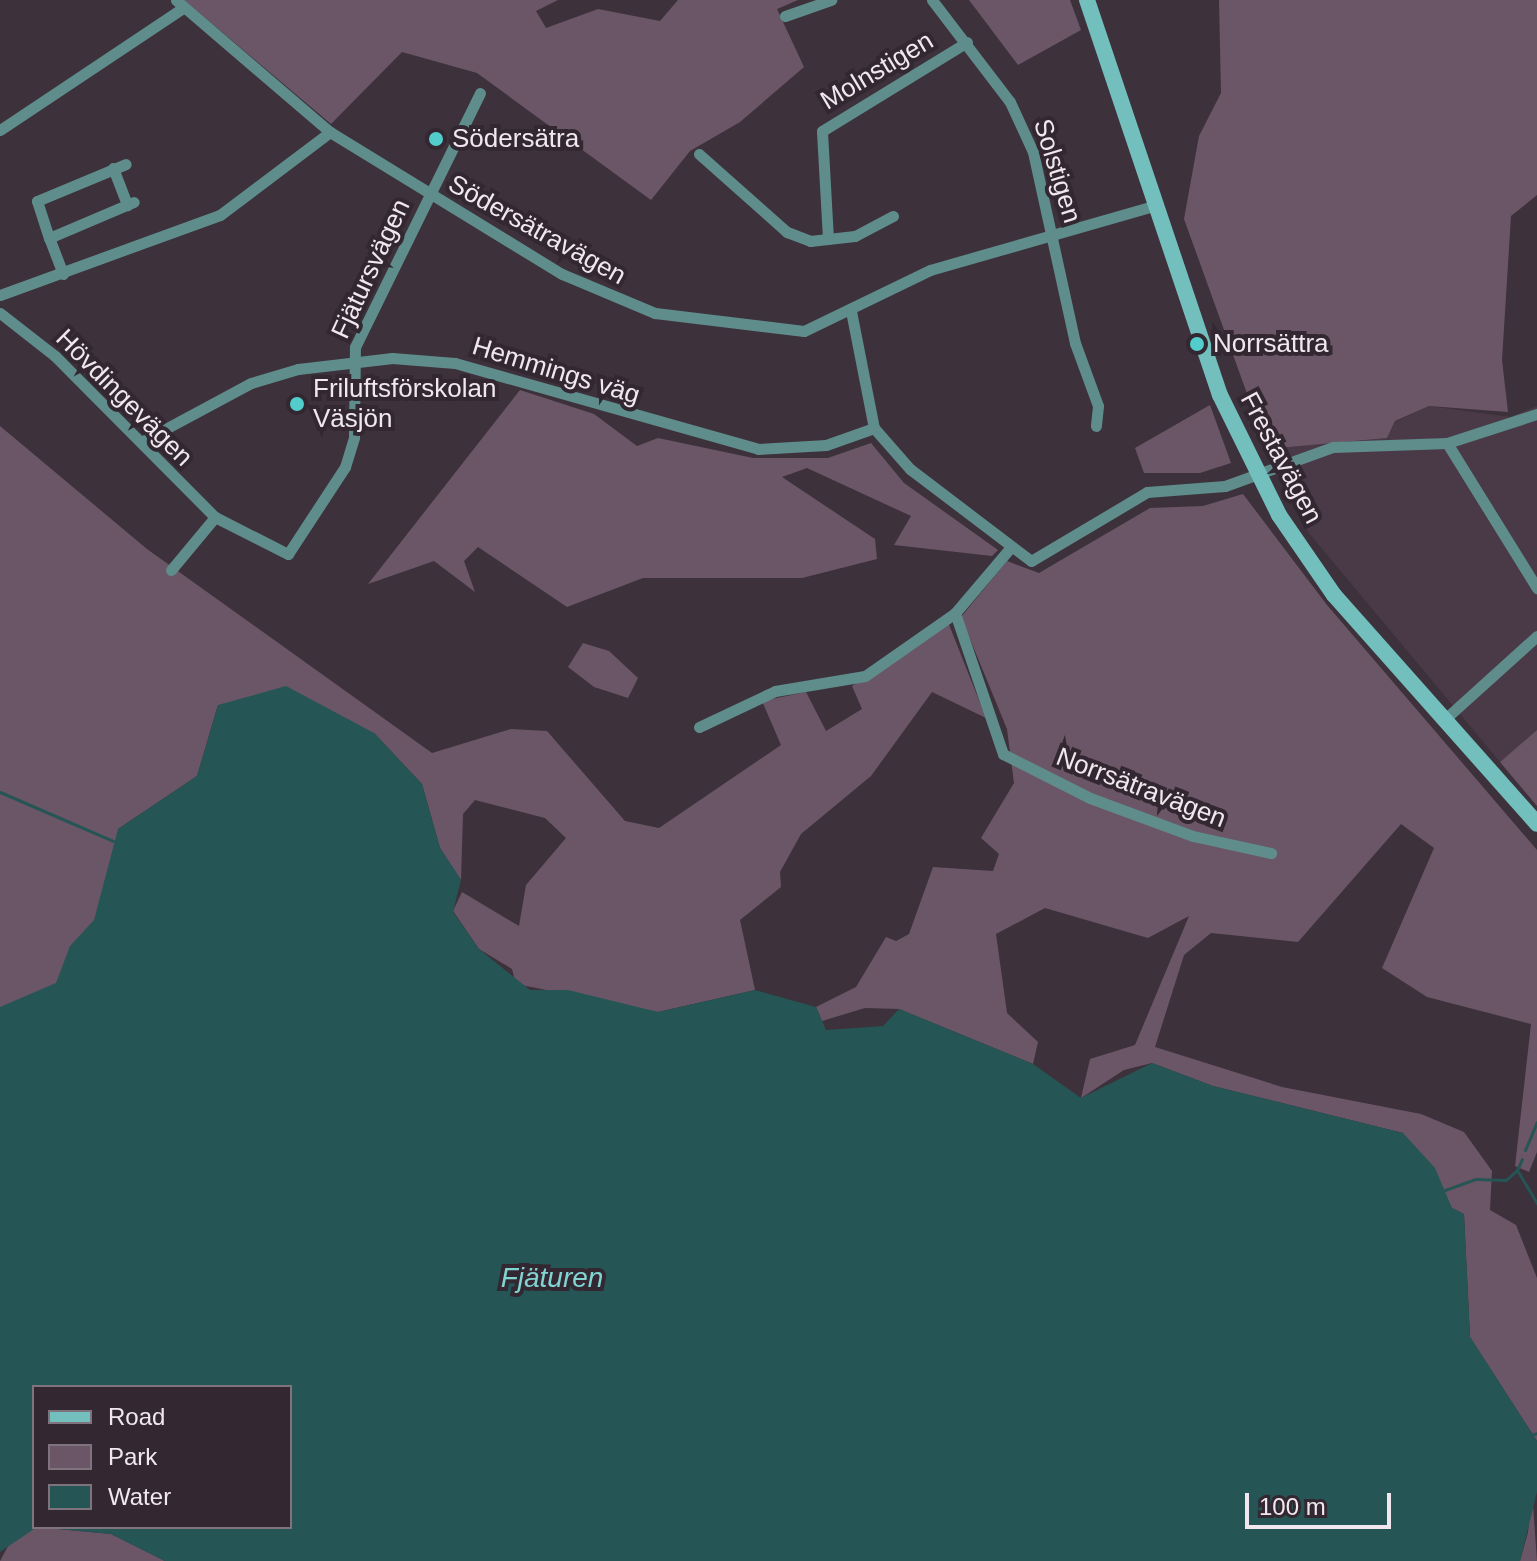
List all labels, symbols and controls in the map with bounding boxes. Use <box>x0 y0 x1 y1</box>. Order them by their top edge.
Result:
street label: Molnstigen <box>815 25 939 117</box>
street label: Solstigen <box>1026 115 1088 227</box>
place label: Södersätra <box>452 123 579 155</box>
marker: Södersätra <box>427 130 445 148</box>
street label: Södersätravägen <box>443 168 631 292</box>
street label: Fjätursvägen <box>325 194 417 344</box>
street label: Hövdingevägen <box>49 323 199 473</box>
place label: Norrsättra <box>1213 328 1329 360</box>
street label: Hemmings väg <box>469 331 643 411</box>
marker: Norrsättra <box>1188 335 1206 353</box>
place label: Friluftsförskolan Väsjön <box>313 373 496 434</box>
street label: Frestavägen <box>1233 387 1329 529</box>
marker: Friluftsförskolan Väsjön <box>288 395 306 413</box>
street label: Norrsätravägen <box>1052 741 1230 835</box>
water label: Fjäturen <box>501 1261 603 1295</box>
legend <box>32 1385 292 1529</box>
text: Road <box>108 1403 165 1430</box>
text: Park <box>108 1443 157 1470</box>
scale bar <box>1249 1477 1395 1527</box>
text: Water <box>108 1483 171 1510</box>
text: 100 m <box>1259 1493 1326 1520</box>

